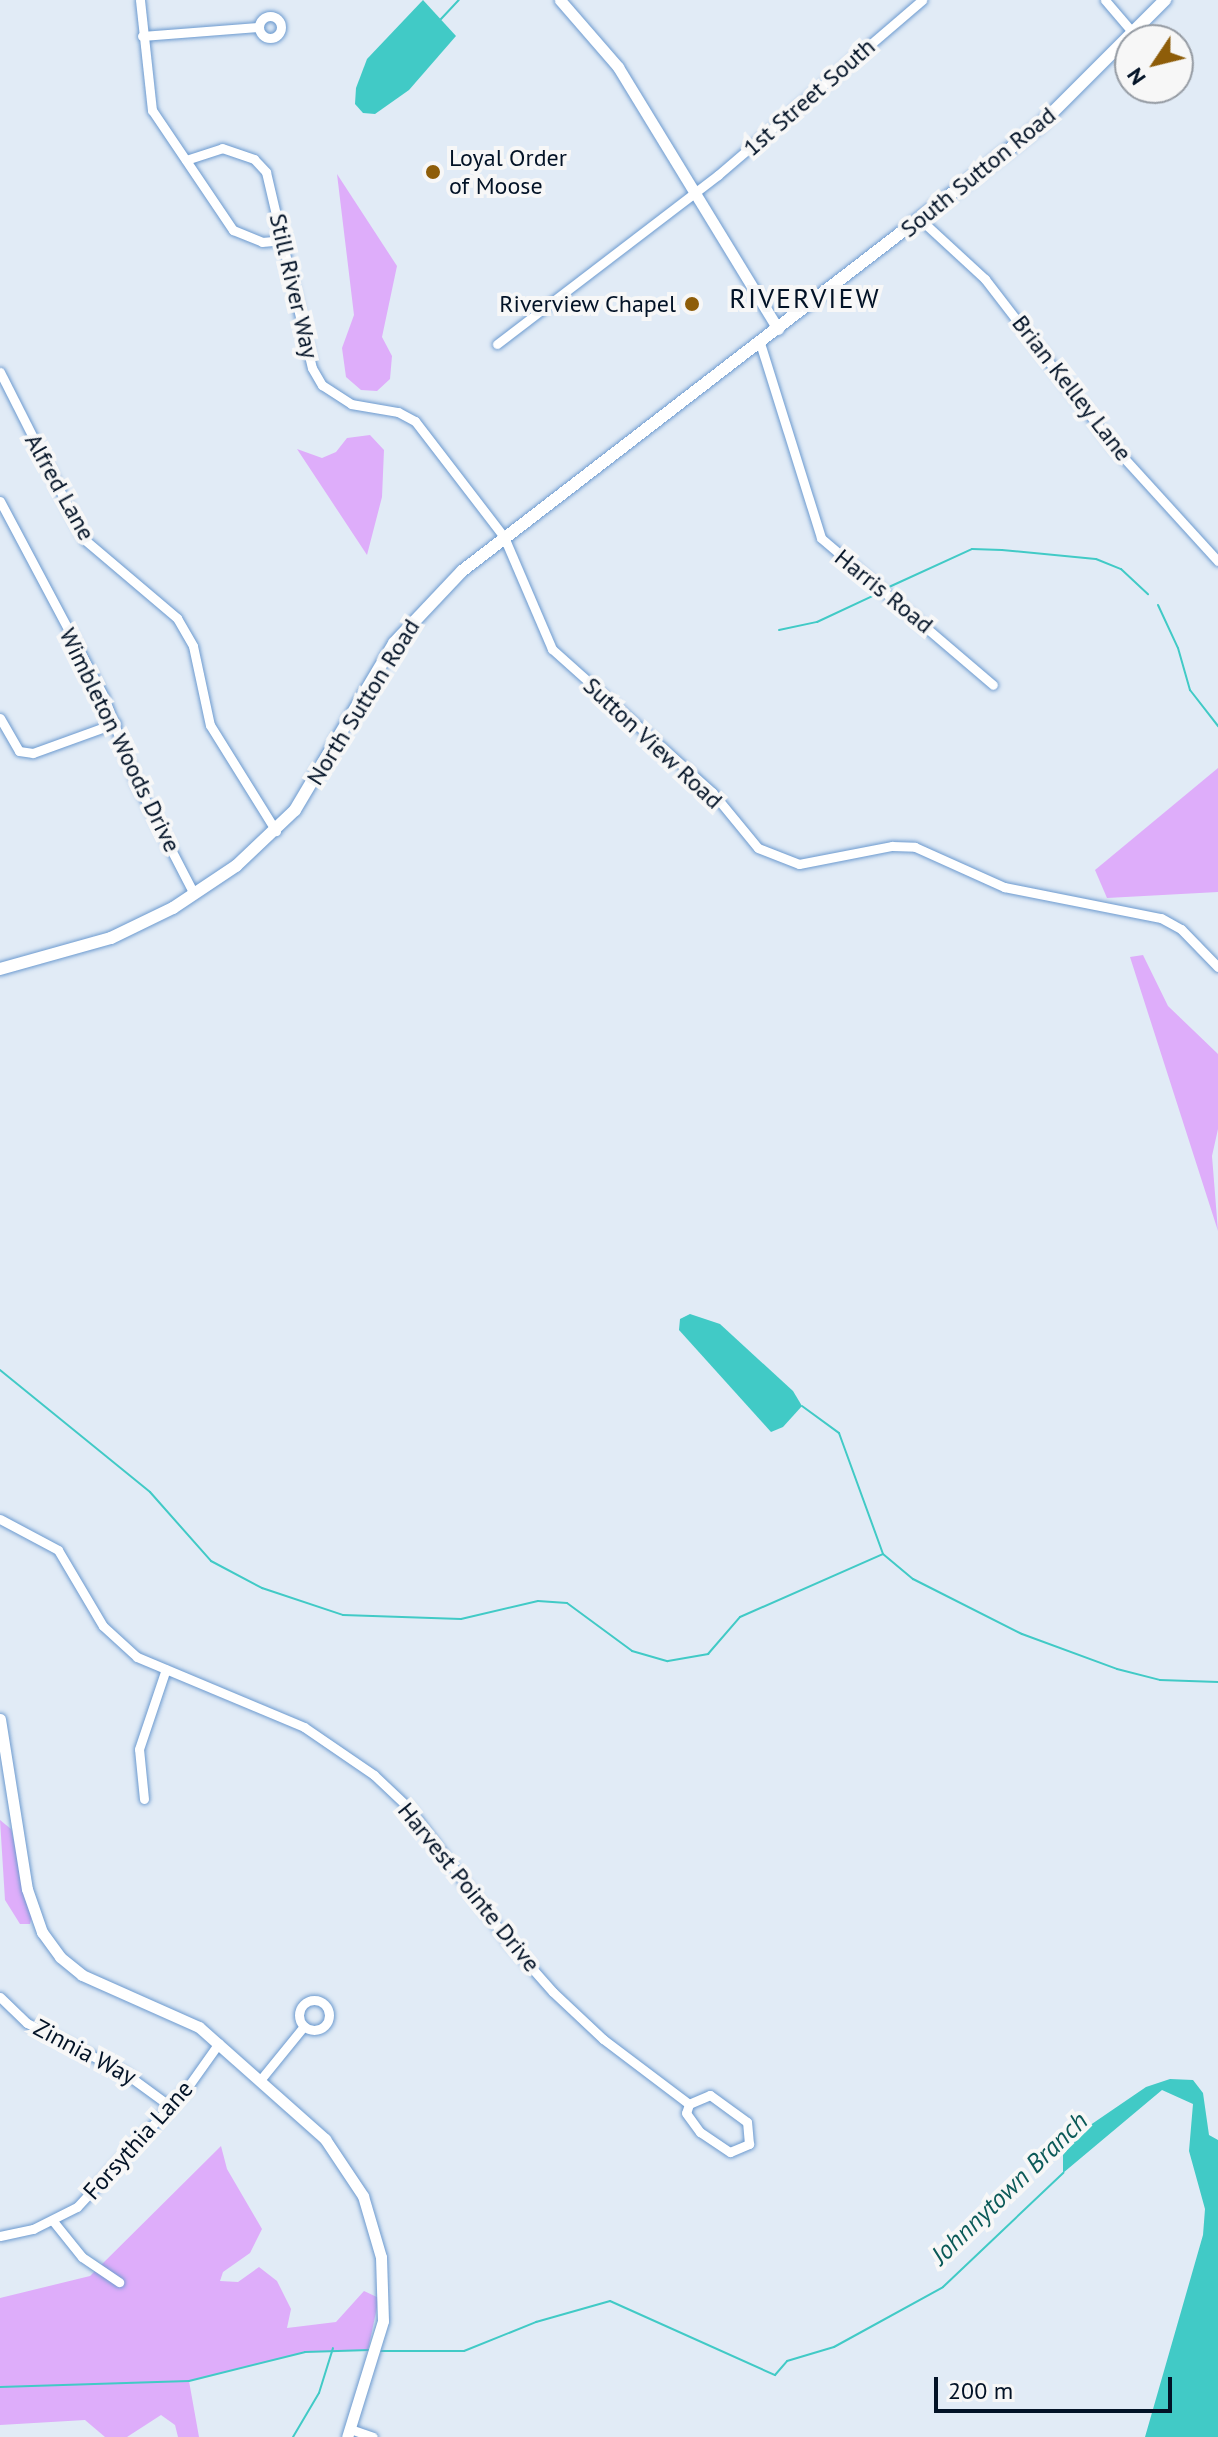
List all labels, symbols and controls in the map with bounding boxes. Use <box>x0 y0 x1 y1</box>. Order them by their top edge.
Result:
north arrow <box>1114 24 1194 104</box>
street label: 1st Street South <box>737 32 881 162</box>
text: N <box>1120 63 1152 91</box>
street label: South Sutton Road <box>895 101 1061 243</box>
place label: Loyal Order of Moose <box>449 144 567 200</box>
marker: Loyal Order of Moose <box>424 163 442 181</box>
street label: Still River Way <box>263 210 325 362</box>
district label: RIVERVIEW <box>729 281 881 315</box>
place label: Riverview Chapel <box>499 290 676 318</box>
marker: Riverview Chapel <box>683 295 701 313</box>
street label: Brian Kelley Lane <box>1006 309 1138 467</box>
street label: Alfred Lane <box>19 429 101 545</box>
street label: Harris Road <box>829 543 939 639</box>
street label: North Sutton Road <box>300 614 426 790</box>
street label: Wimbleton Woods Drive <box>53 623 187 857</box>
street label: Sutton View Road <box>577 671 729 815</box>
street label: Harvest Pointe Drive <box>392 1797 546 1977</box>
street label: Zinnia Way <box>29 2013 141 2091</box>
street label: Forsythia Lane <box>77 2075 199 2205</box>
water label: Johnnytown Branch <box>924 2105 1094 2271</box>
scale bar <box>938 2361 1176 2411</box>
text: 200 m <box>948 2375 1013 2406</box>

